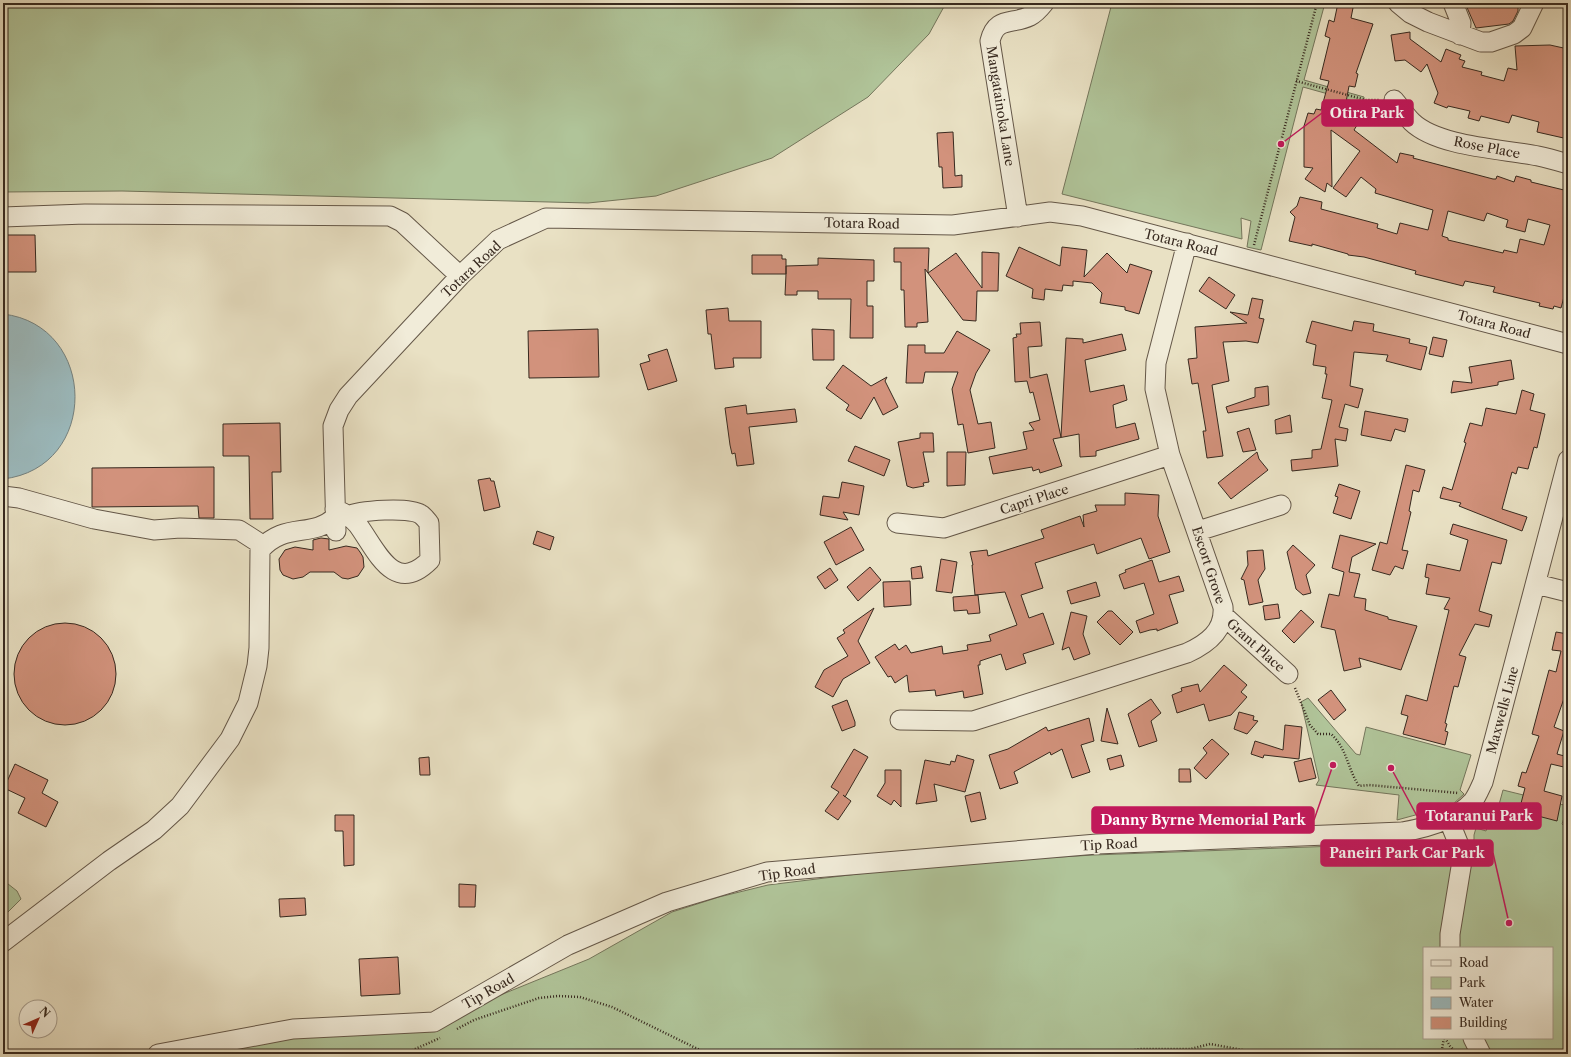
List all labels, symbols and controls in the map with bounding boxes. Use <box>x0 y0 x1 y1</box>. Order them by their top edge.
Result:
street label: Mangatainoka Lane <box>984 45 1018 167</box>
callout: Otira Park <box>1322 100 1413 126</box>
text: Otira Park <box>1330 104 1405 122</box>
street label: Rose Place <box>1452 133 1522 161</box>
street label: Totara Road <box>824 214 900 232</box>
street label: Totara Road <box>1142 225 1220 259</box>
street label: Totara Road <box>438 237 504 301</box>
street label: Totara Road <box>1455 306 1533 342</box>
street label: Capri Place <box>998 480 1070 518</box>
street label: Escort Grove <box>1189 524 1229 606</box>
street label: Grant Place <box>1224 615 1288 675</box>
street label: Maxwells Line <box>1483 665 1521 755</box>
callout: Totaranui Park <box>1417 803 1541 829</box>
callout: Danny Byrne Memorial Park <box>1092 807 1314 833</box>
text: Totaranui Park <box>1425 807 1534 825</box>
text: Danny Byrne Memorial Park <box>1100 811 1307 829</box>
street label: Tip Road <box>1080 835 1138 853</box>
callout: Paneiri Park Car Park <box>1321 840 1493 866</box>
text: Paneiri Park Car Park <box>1329 844 1486 862</box>
street label: Tip Road <box>758 860 816 884</box>
legend <box>1423 947 1553 1039</box>
text: Road <box>1459 955 1489 970</box>
street label: Tip Road <box>459 970 517 1012</box>
text: Park <box>1459 975 1486 990</box>
text: Water <box>1458 995 1493 1010</box>
north arrow <box>18 999 58 1039</box>
text: N <box>37 1004 54 1021</box>
text: Building <box>1459 1015 1507 1030</box>

